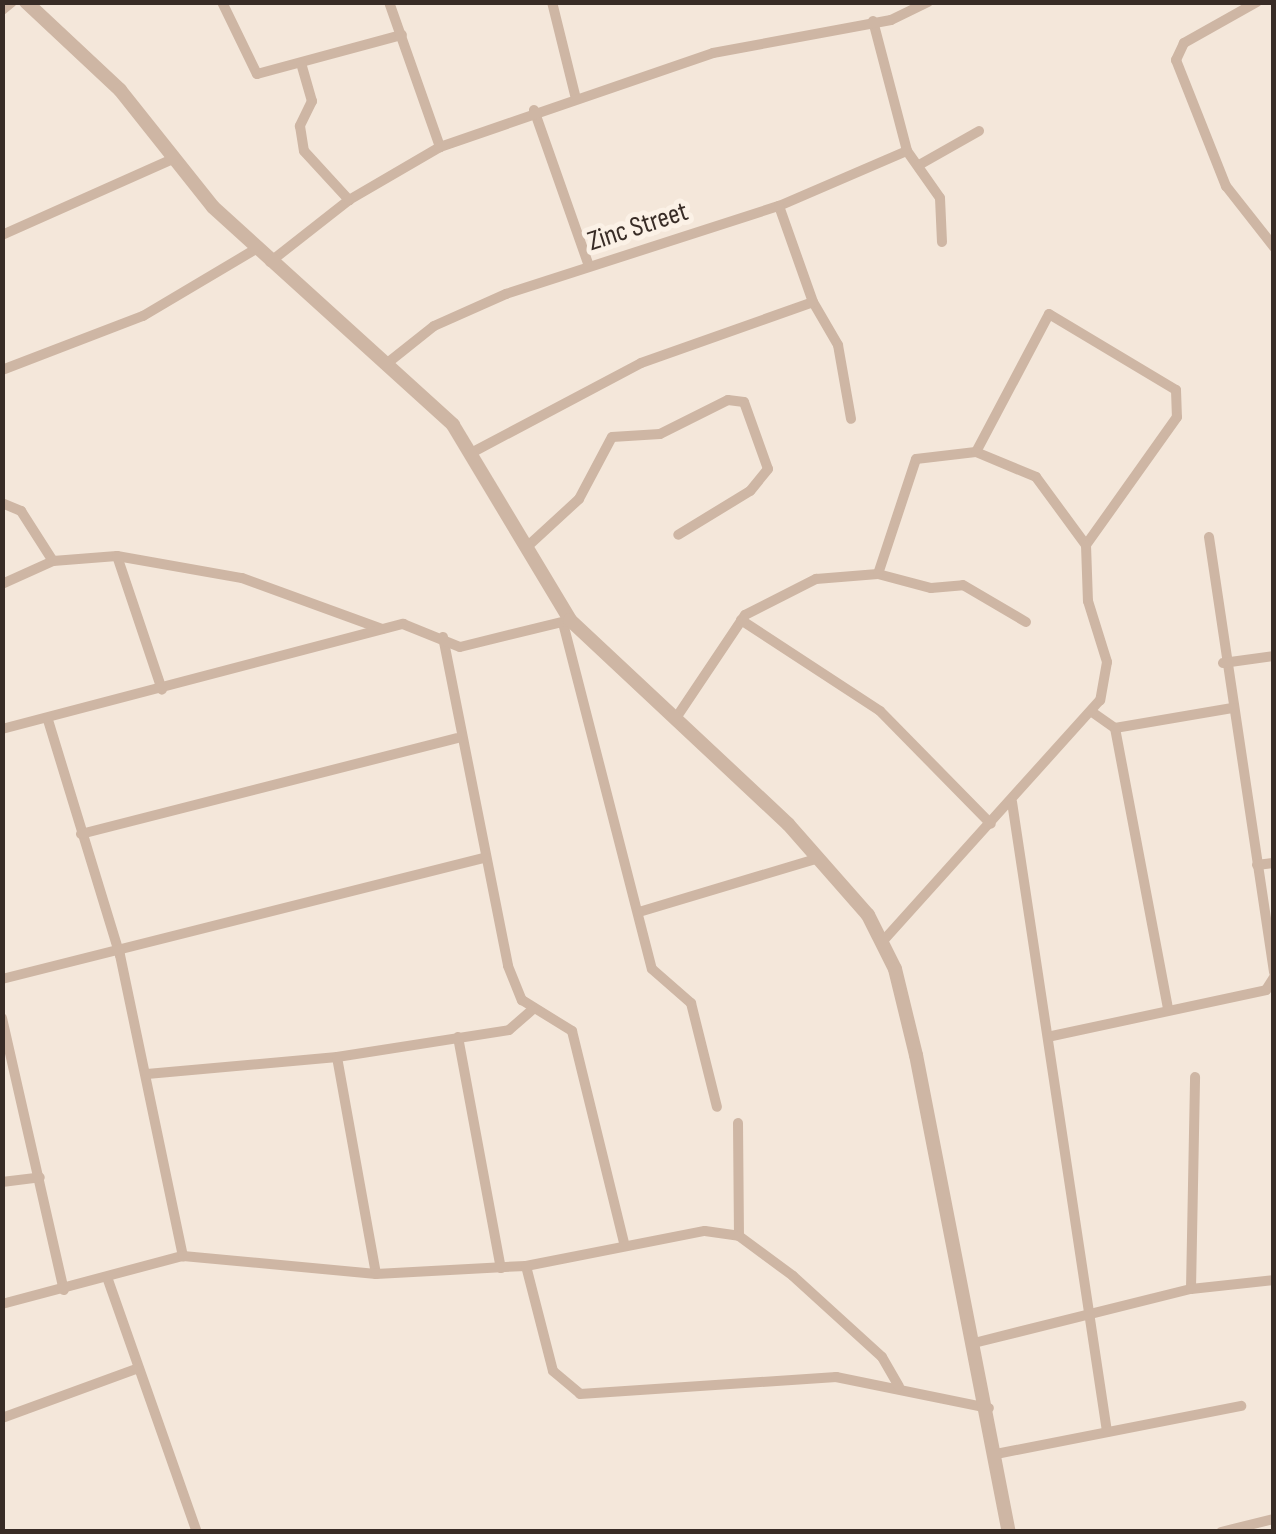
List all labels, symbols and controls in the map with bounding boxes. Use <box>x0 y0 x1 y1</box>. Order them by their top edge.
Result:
street label: Zinc Street <box>584 195 692 259</box>

